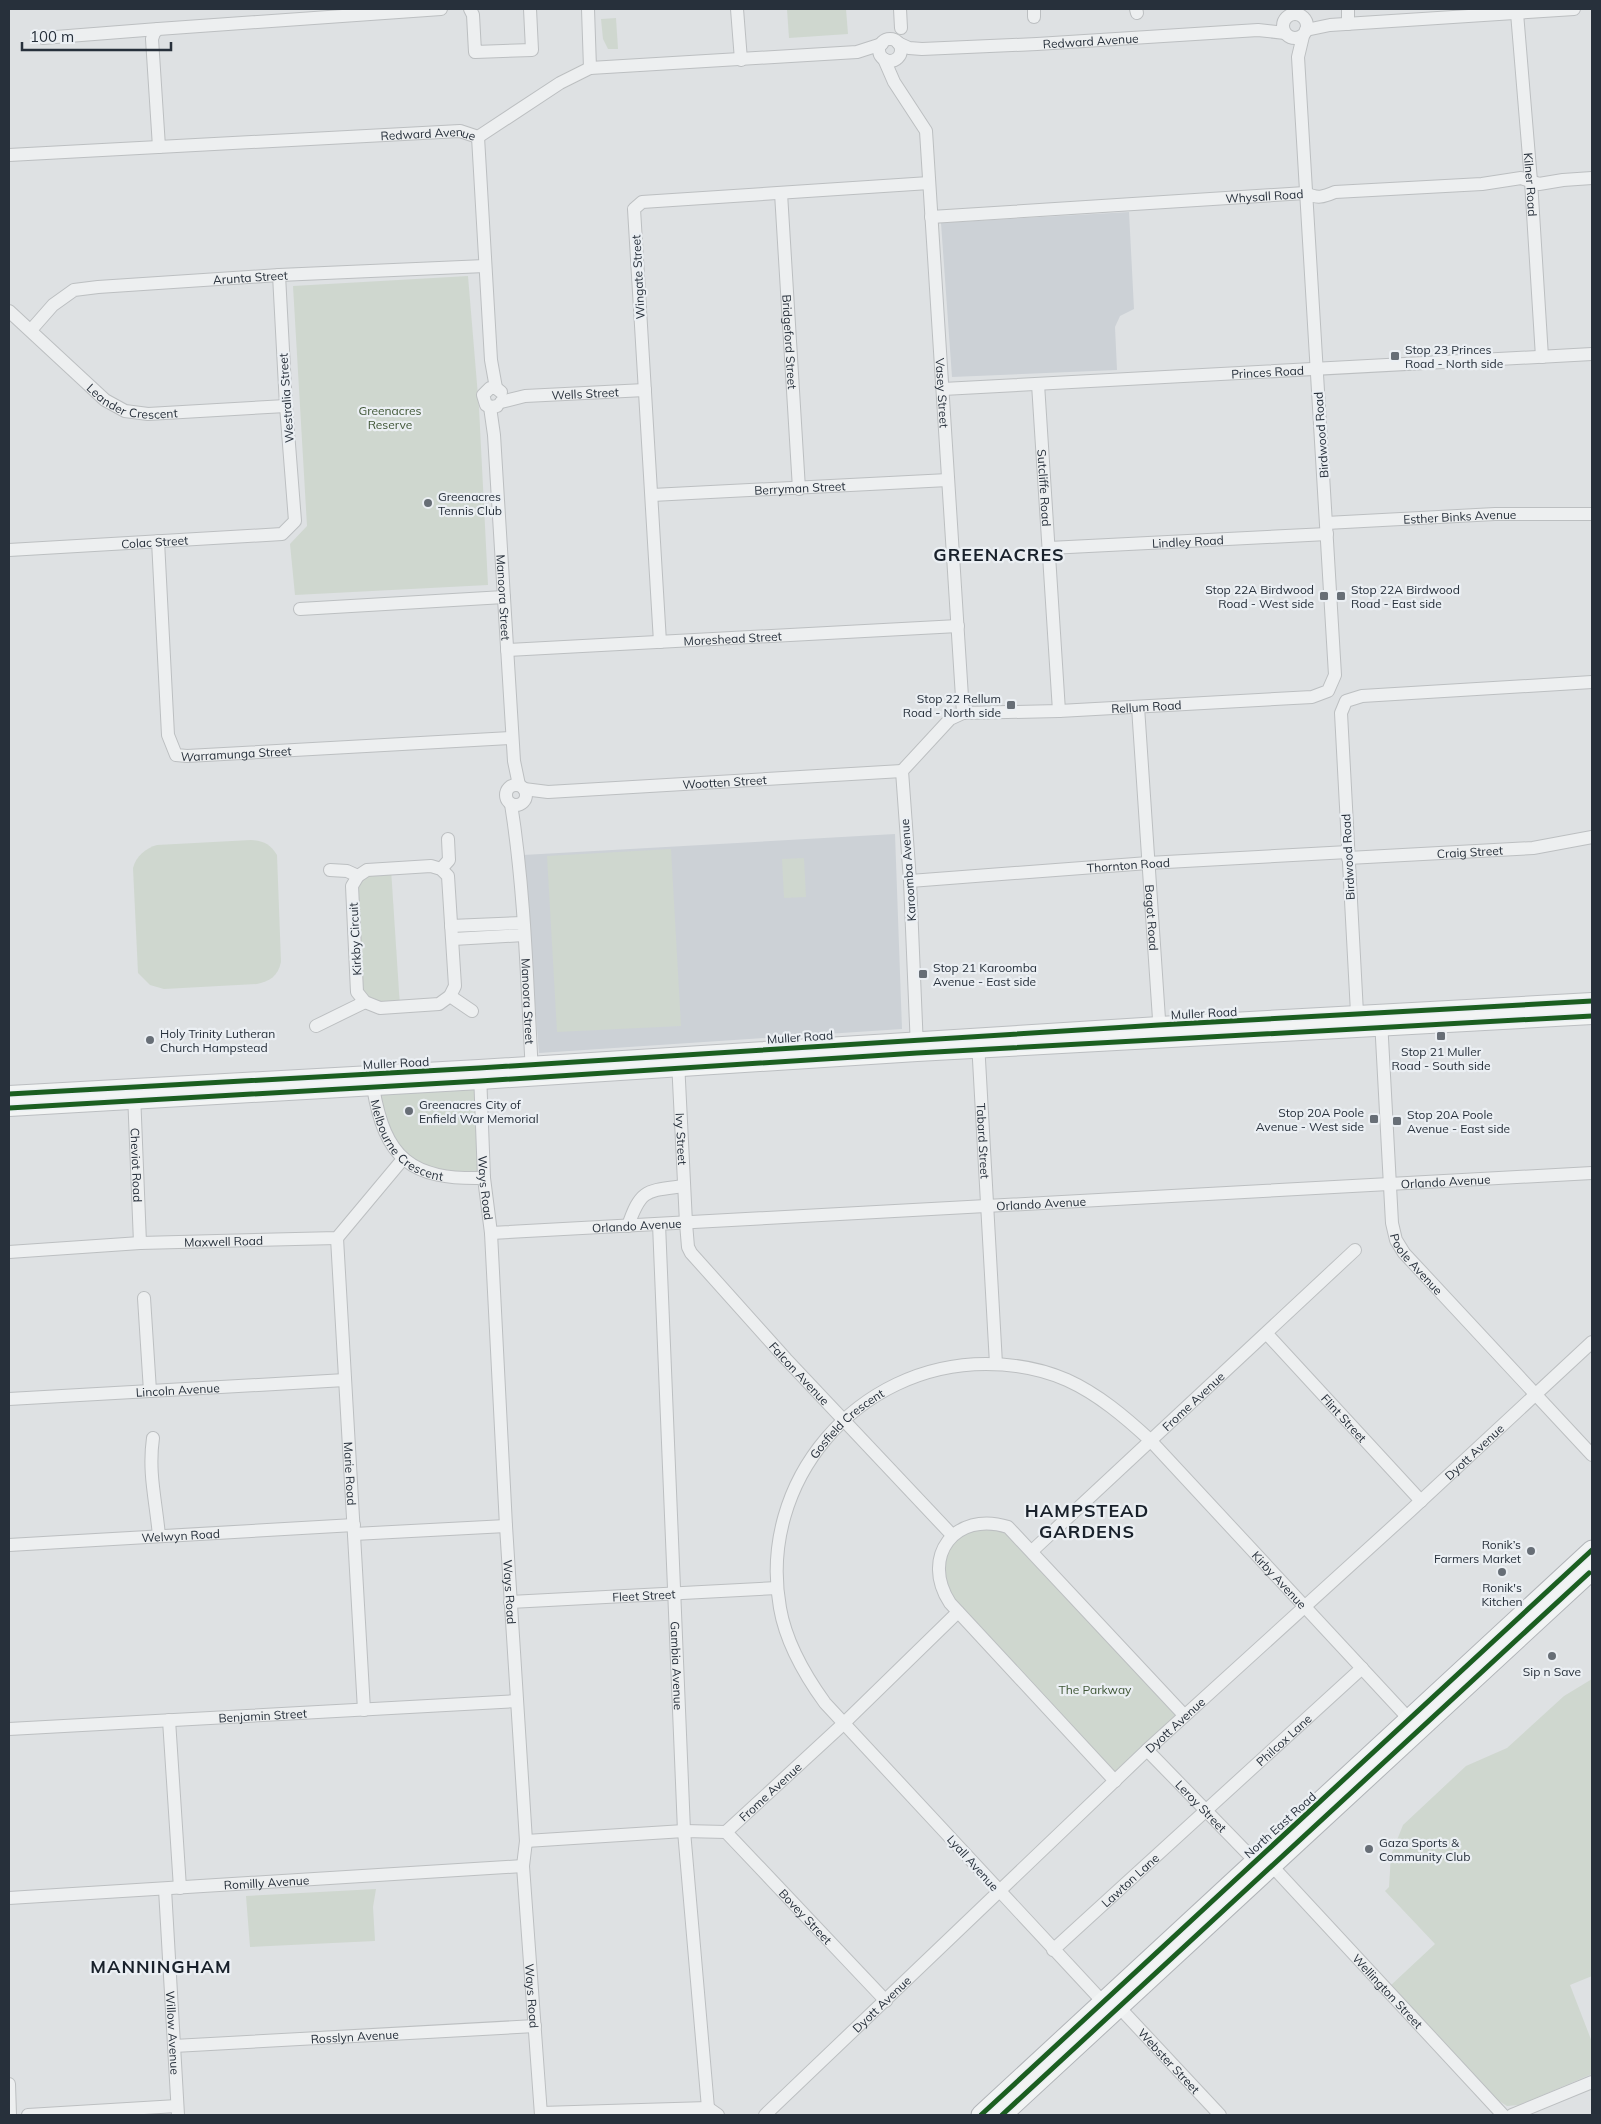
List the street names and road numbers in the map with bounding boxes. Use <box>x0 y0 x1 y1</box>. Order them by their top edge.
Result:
street label: Redward Avenue <box>1042 30 1139 51</box>
street label: Redward Avenue <box>380 123 478 143</box>
street label: Kilner Road <box>1521 152 1541 217</box>
street label: Whysall Road <box>1225 186 1304 206</box>
street label: Wingate Street <box>628 234 648 320</box>
street label: Arunta Street <box>212 267 288 287</box>
street label: Bridgeford Street <box>780 294 800 390</box>
street label: Westralia Street <box>275 353 297 443</box>
street label: Vasey Street <box>933 357 952 428</box>
street label: Princes Road <box>1231 362 1304 381</box>
street label: Leander Crescent <box>84 380 178 421</box>
street label: Wells Street <box>551 384 619 402</box>
street label: Birdwood Road <box>1311 391 1331 479</box>
street label: Sutcliffe Road <box>1035 449 1055 527</box>
street label: Berryman Street <box>754 478 846 497</box>
street label: Esther Binks Avenue <box>1403 506 1516 526</box>
street label: Colac Street <box>121 532 189 551</box>
street label: Lindley Road <box>1152 532 1224 550</box>
street label: Manoora Street <box>494 554 514 641</box>
street label: Moreshead Street <box>683 628 782 648</box>
street label: Rellum Road <box>1111 697 1182 716</box>
street label: Warramunga Street <box>180 743 292 764</box>
street label: Wootten Street <box>682 772 767 792</box>
street label: Birdwood Road <box>1338 814 1358 900</box>
street label: Karoomba Avenue <box>897 818 919 922</box>
street label: Craig Street <box>1436 842 1503 861</box>
street label: Thornton Road <box>1086 854 1170 875</box>
street label: Bagot Road <box>1142 884 1162 951</box>
street label: Kirkby Circuit <box>346 902 364 976</box>
street label: Manoora Street <box>519 958 538 1045</box>
street label: Muller Road <box>1170 1004 1238 1022</box>
street label: Muller Road <box>766 1027 834 1047</box>
street label: Muller Road <box>362 1054 430 1072</box>
street label: Melbourne Crescent <box>368 1098 445 1183</box>
street label: Tabard Street <box>974 1103 993 1179</box>
street label: Ivy Street <box>673 1112 691 1165</box>
street label: Cheviot Road <box>128 1127 146 1202</box>
street label: Ways Road <box>476 1155 497 1221</box>
street label: Orlando Avenue <box>1400 1171 1491 1191</box>
street label: Orlando Avenue <box>996 1193 1086 1213</box>
street label: Orlando Avenue <box>592 1215 682 1235</box>
street label: Maxwell Road <box>184 1232 263 1249</box>
street label: Poole Avenue <box>1387 1232 1446 1297</box>
street label: Falcon Avenue <box>766 1338 833 1408</box>
street label: Frome Avenue <box>1159 1368 1227 1434</box>
street label: Lincoln Avenue <box>135 1380 220 1399</box>
street label: Gosfield Crescent <box>806 1385 886 1461</box>
street label: Flint Street <box>1318 1391 1370 1445</box>
street label: Dyott Avenue <box>1441 1420 1507 1483</box>
street label: Marie Road <box>341 1441 360 1506</box>
street label: Welwyn Road <box>141 1525 220 1545</box>
street label: Kirby Avenue <box>1249 1548 1310 1612</box>
street label: Ways Road <box>501 1559 520 1625</box>
street label: Fleet Street <box>612 1586 676 1604</box>
street label: Gambia Avenue <box>668 1621 687 1710</box>
street label: Dyott Avenue <box>1142 1694 1208 1756</box>
street label: Benjamin Street <box>218 1705 307 1725</box>
street label: Philcox Lane <box>1253 1711 1314 1769</box>
street label: Frome Avenue <box>735 1759 804 1824</box>
street label: Leroy Street <box>1173 1777 1230 1835</box>
street label: North East Road <box>1241 1789 1319 1861</box>
street label: Lyall Avenue <box>944 1832 1002 1894</box>
street label: Lawton Lane <box>1098 1850 1162 1910</box>
street label: Romilly Avenue <box>223 1872 310 1892</box>
street label: Bovey Street <box>776 1886 835 1947</box>
street label: Wellington Street <box>1350 1950 1426 2031</box>
street label: Ways Road <box>523 1963 542 2029</box>
street label: Dyott Avenue <box>849 1972 914 2035</box>
street label: Willow Avenue <box>163 1990 183 2075</box>
street label: Webster Street <box>1135 2025 1203 2096</box>
street label: Rosslyn Avenue <box>310 2026 399 2046</box>

